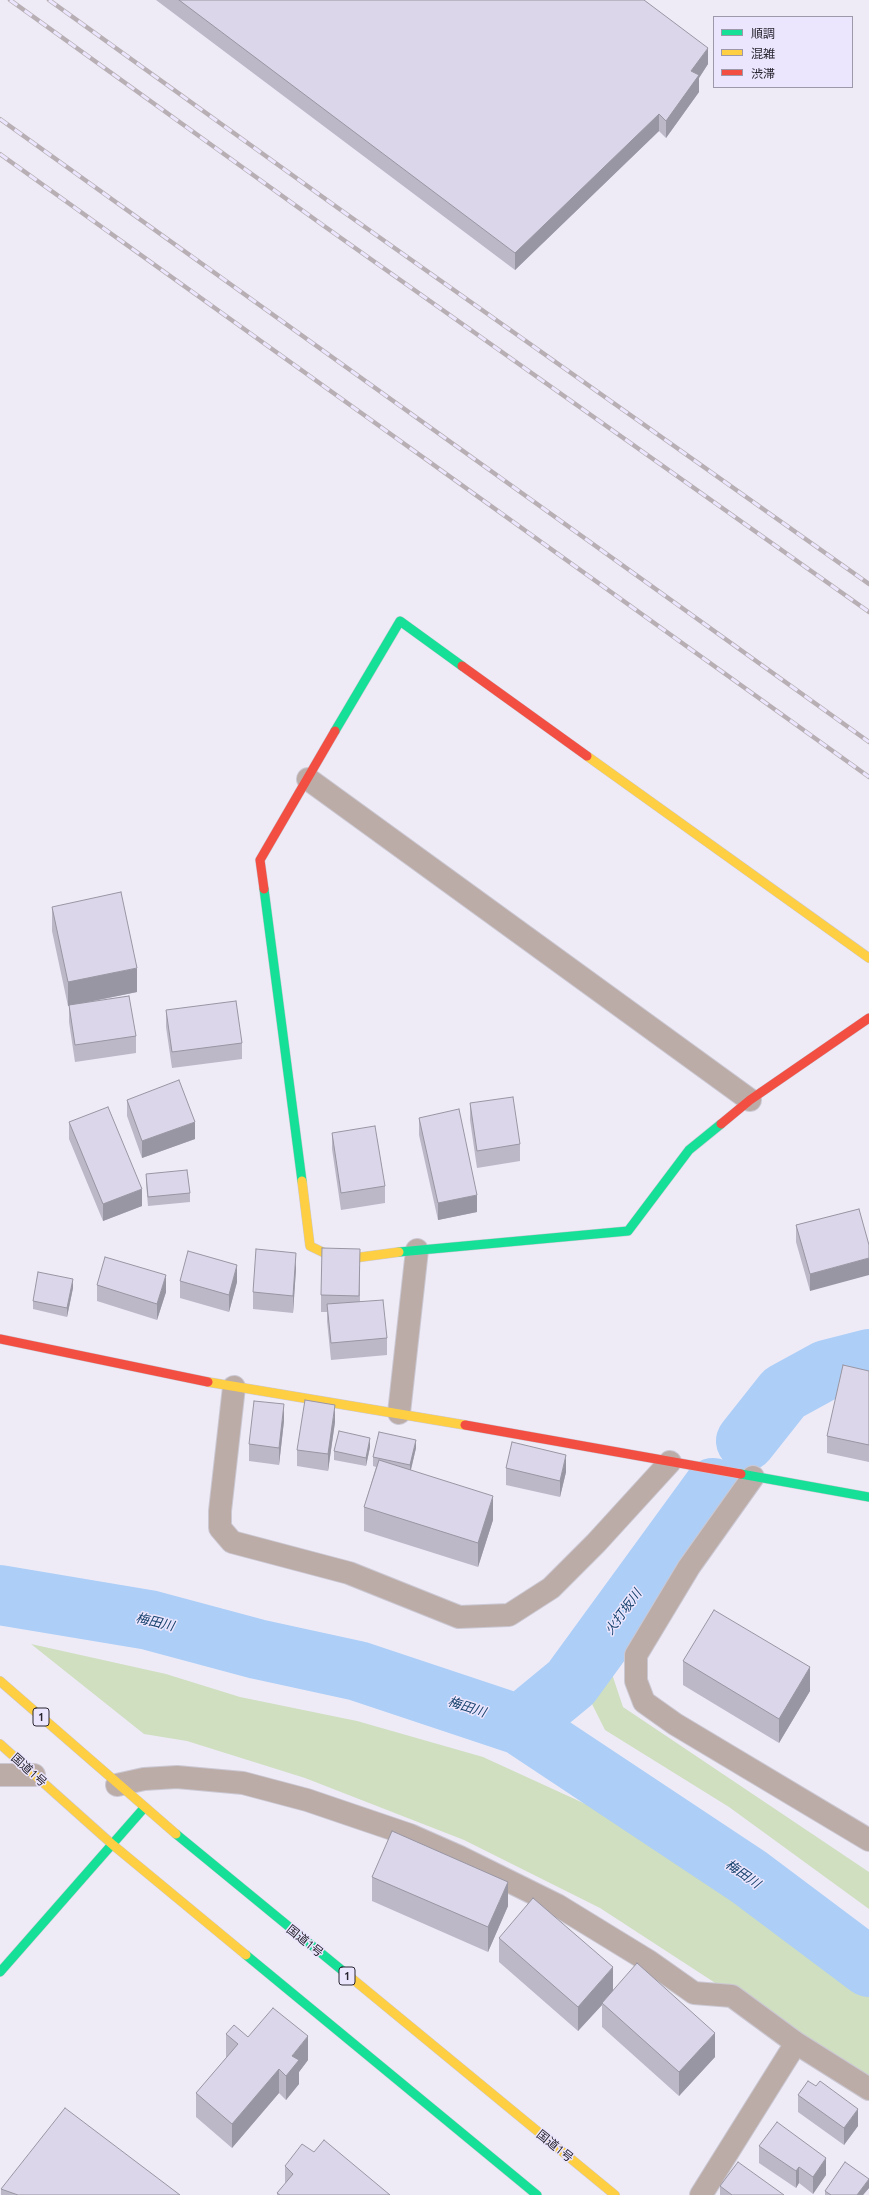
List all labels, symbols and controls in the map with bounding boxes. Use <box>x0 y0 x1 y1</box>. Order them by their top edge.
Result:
legend <box>713 16 853 88</box>
text: 順調 <box>751 27 775 40</box>
text: 混雑 <box>751 47 775 60</box>
text: 渋滞 <box>751 67 775 80</box>
water label: 火打坂川 <box>601 1586 645 1638</box>
water label: 梅田川 <box>134 1610 176 1634</box>
water label: 梅田川 <box>446 1694 488 1720</box>
road number: 1 <box>33 1708 49 1726</box>
street label: 国道1号 <box>8 1750 50 1790</box>
water label: 梅田川 <box>723 1856 763 1892</box>
street label: 国道1号 <box>284 1922 326 1960</box>
road number: 1 <box>339 1967 355 1985</box>
street label: 国道1号 <box>534 2127 576 2165</box>

